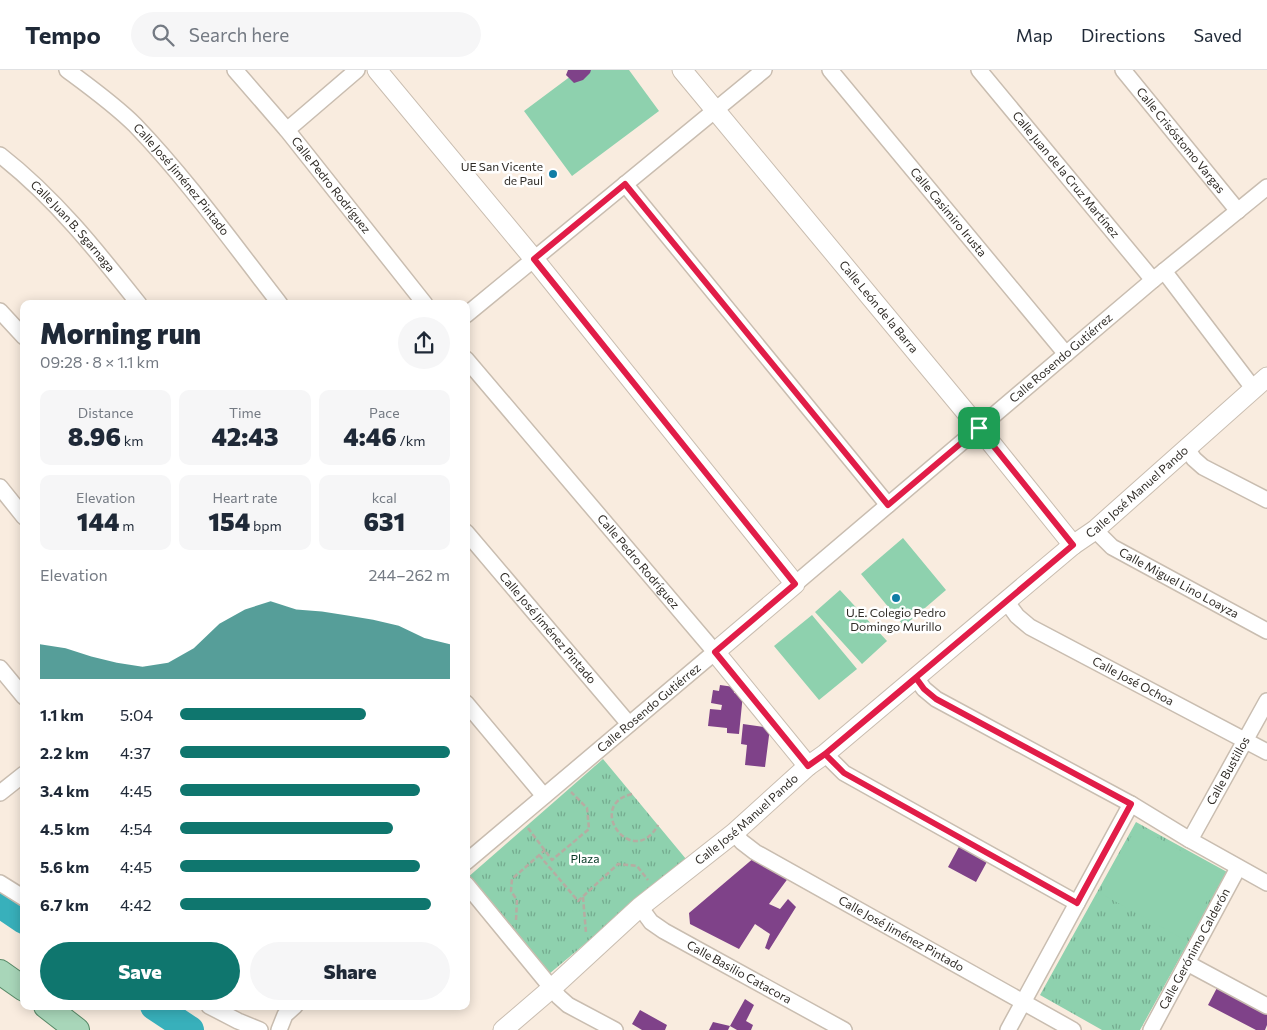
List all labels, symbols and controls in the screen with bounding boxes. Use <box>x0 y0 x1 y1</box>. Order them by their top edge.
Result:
search box <box>131 12 481 57</box>
text: Tempo <box>25 20 101 49</box>
icon: search <box>149 21 177 49</box>
text: Search here <box>189 23 289 46</box>
text: Map <box>1016 24 1053 46</box>
text: Directions <box>1081 24 1165 46</box>
text: Saved <box>1193 24 1242 46</box>
street label: Calle Crisóstomo Vargas <box>1134 84 1229 196</box>
street label: Calle Juan de la Cruz Martínez <box>1010 108 1123 240</box>
street label: Calle José Jiménez Pintado <box>131 120 233 238</box>
street label: Calle Pedro Rodríguez <box>289 134 374 236</box>
place label: UE San Vicente de Paul <box>461 159 543 187</box>
street label: Calle Casimiro Irusta <box>908 164 990 259</box>
marker: UE San Vicente de Paul <box>547 168 559 180</box>
street label: Calle Juan B. Sgarnaga <box>28 177 118 274</box>
street label: Calle León de la Barra <box>837 257 922 355</box>
street label: Calle Rosendo Gutiérrez <box>1006 310 1115 405</box>
text: Morning run <box>40 316 201 350</box>
button: share <box>398 317 450 369</box>
text: 09:28 · 8 × 1.1 km <box>40 352 159 371</box>
text: Distance <box>78 404 133 421</box>
text: Time <box>229 404 261 421</box>
text: Pace <box>369 404 400 421</box>
pin <box>958 407 1000 449</box>
icon: arrive <box>965 414 993 442</box>
text: 8.96 <box>68 421 121 451</box>
text: 42:43 <box>211 421 279 451</box>
text: 4:46 <box>343 421 397 451</box>
text: km <box>121 432 143 449</box>
text: /km <box>397 432 426 449</box>
street label: Calle José Manuel Pando <box>1083 443 1191 540</box>
text: Elevation <box>76 489 135 506</box>
text: Heart rate <box>212 489 278 506</box>
text: kcal <box>372 489 397 506</box>
text: 144 <box>77 506 120 536</box>
text: 154 <box>208 506 250 536</box>
text: 631 <box>363 506 405 536</box>
street label: Calle Pedro Rodríguez <box>595 511 683 611</box>
text: m <box>120 517 134 534</box>
text: bpm <box>250 517 282 534</box>
street label: Calle Miguel Lino Loayza <box>1117 544 1241 620</box>
text: Elevation <box>40 565 108 584</box>
text: 244–262 m <box>368 565 450 584</box>
street label: Calle José Jiménez Pintado <box>497 569 600 686</box>
marker: U.E. Colegio Pedro Domingo Murillo <box>890 592 902 604</box>
place label: U.E. Colegio Pedro Domingo Murillo <box>846 605 946 633</box>
street label: Calle José Ochoa <box>1090 653 1177 708</box>
street label: Calle Rosendo Gutiérrez <box>594 660 703 755</box>
text: 1.1 km <box>40 705 84 724</box>
text: 5:04 <box>120 705 153 724</box>
street label: Calle Bustillos <box>1203 734 1252 807</box>
text: 2.2 km <box>40 743 89 762</box>
text: 4:37 <box>120 743 151 762</box>
street label: Calle José Manuel Pando <box>692 771 800 867</box>
text: 3.4 km <box>40 781 89 800</box>
text: 4:45 <box>120 781 152 800</box>
text: 4.5 km <box>40 819 90 838</box>
text: 4:54 <box>120 819 152 838</box>
park label: Plaza <box>570 851 600 865</box>
text: 5.6 km <box>40 857 89 876</box>
text: 4:45 <box>120 857 152 876</box>
street label: Calle Gerónimo Calderón <box>1155 885 1232 1012</box>
street label: Calle José Jiménez Pintado <box>836 892 967 974</box>
text: 6.7 km <box>40 895 89 914</box>
text: 4:42 <box>120 895 152 914</box>
street label: Calle Basilio Catacora <box>685 937 794 1006</box>
button: Save <box>40 942 240 1000</box>
button: Share <box>250 942 450 1000</box>

